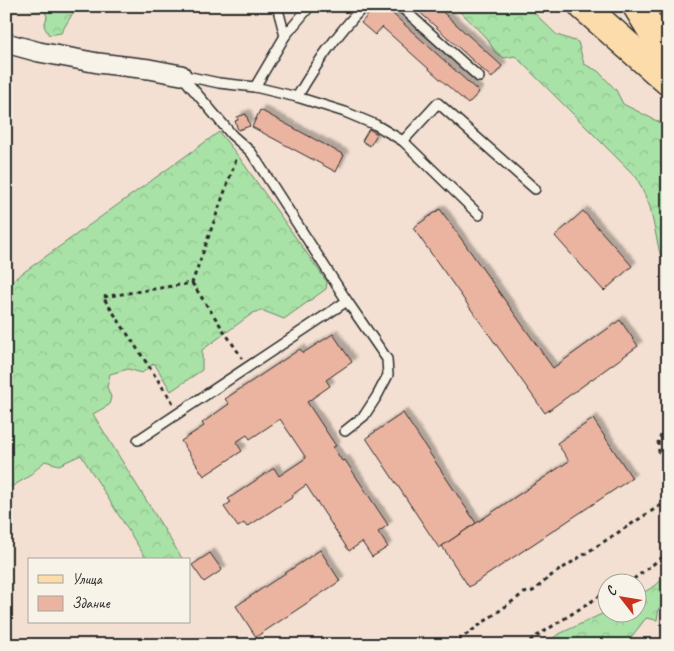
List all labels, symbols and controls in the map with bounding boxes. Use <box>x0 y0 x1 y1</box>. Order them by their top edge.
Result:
legend <box>28 558 190 624</box>
text: Улица <box>72 570 103 589</box>
north arrow <box>596 574 646 624</box>
text: С <box>602 582 621 599</box>
text: Здание <box>72 594 111 613</box>

